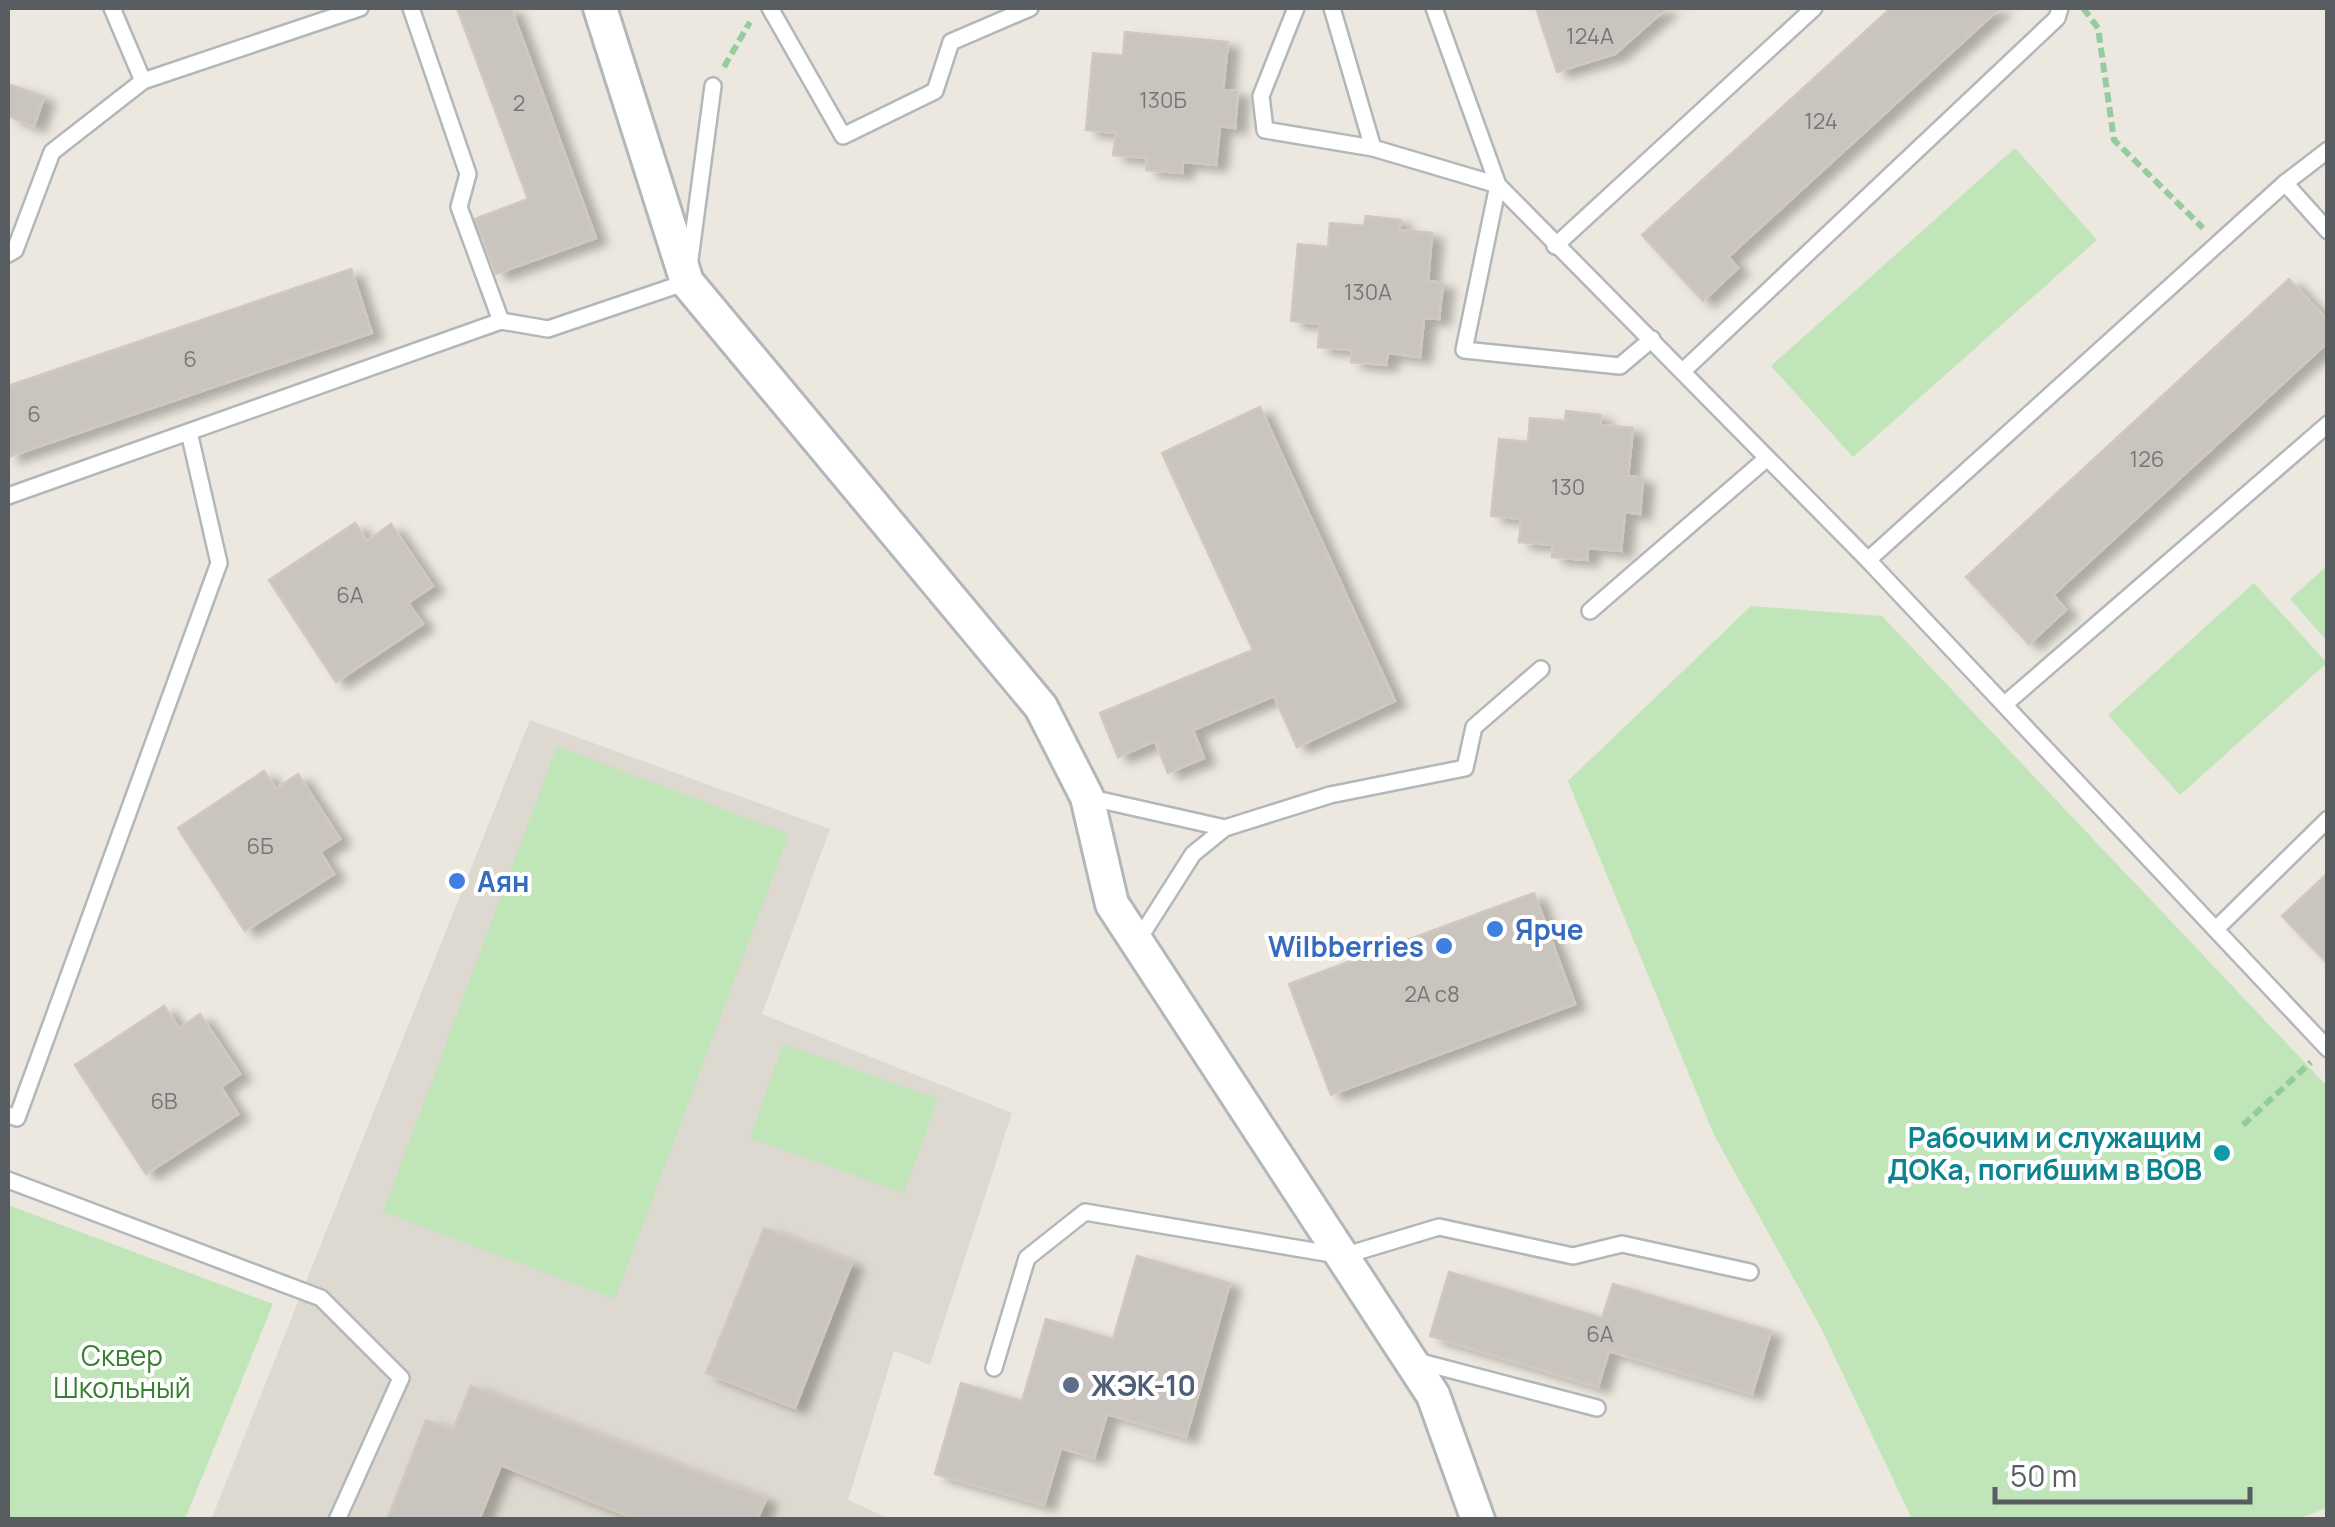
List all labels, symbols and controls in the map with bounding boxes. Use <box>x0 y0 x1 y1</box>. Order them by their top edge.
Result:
house number: 124А <box>1566 21 1614 51</box>
house number: 130Б <box>1139 85 1187 115</box>
house number: 2 <box>513 88 525 118</box>
house number: 124 <box>1804 106 1838 136</box>
house number: 130А <box>1344 277 1392 307</box>
house number: 6 <box>183 344 197 374</box>
house number: 6 <box>27 399 41 429</box>
house number: 126 <box>2130 444 2164 474</box>
house number: 130 <box>1551 472 1585 502</box>
house number: 6А <box>336 580 364 610</box>
house number: 6Б <box>247 831 273 861</box>
place label: Аян <box>477 862 530 900</box>
marker: Аян <box>446 870 468 892</box>
place label: Ярче <box>1515 910 1584 948</box>
marker: Ярче <box>1484 918 1506 940</box>
place label: Wilbberries <box>1268 927 1424 965</box>
marker: Wilbberries <box>1433 935 1455 957</box>
house number: 2А с8 <box>1404 979 1460 1009</box>
house number: 6В <box>150 1086 178 1116</box>
place label: Рабочим и служащим ДОКа, погибшим в ВОВ <box>1887 1118 2202 1188</box>
marker: Рабочим и служащим ДОКа, погибшим в ВОВ <box>2211 1142 2233 1164</box>
house number: 6А <box>1586 1319 1614 1349</box>
park label: Сквер Школьный <box>53 1336 191 1406</box>
place label: ЖЭК-10 <box>1091 1366 1196 1404</box>
marker: ЖЭК-10 <box>1060 1374 1082 1396</box>
scale bar <box>1995 1442 2250 1504</box>
text: 50 m <box>2010 1455 2077 1496</box>

